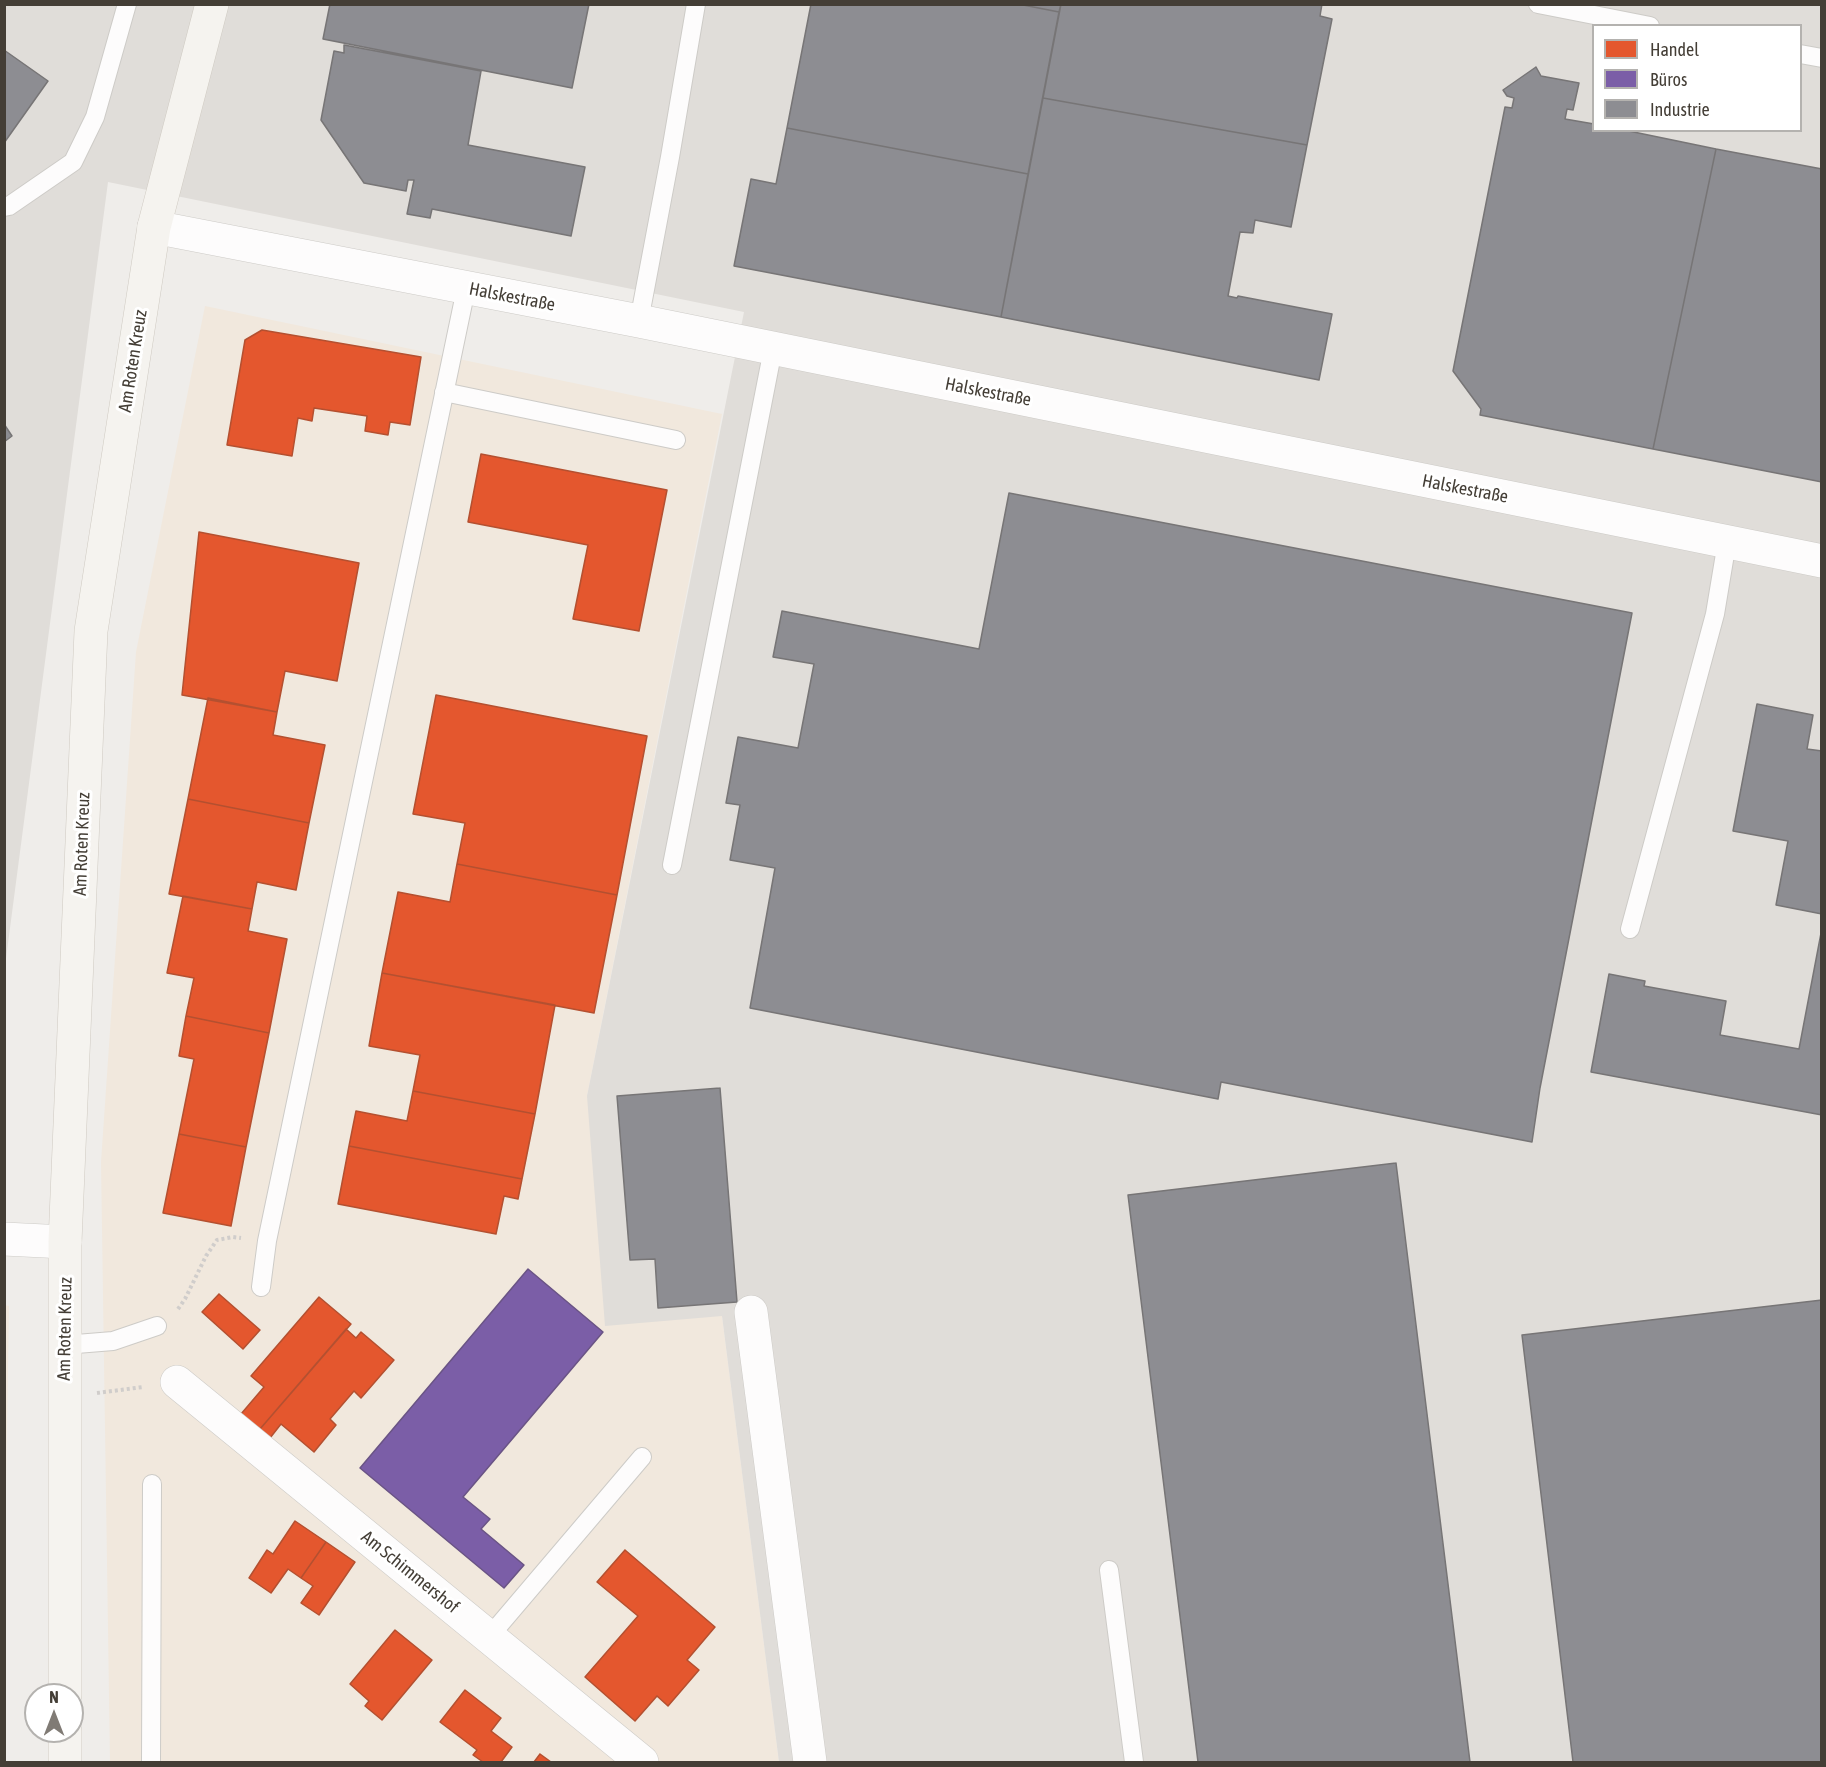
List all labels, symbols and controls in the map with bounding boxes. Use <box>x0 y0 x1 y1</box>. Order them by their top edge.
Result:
legend <box>1592 24 1802 132</box>
text: Handel <box>1650 39 1699 60</box>
text: Büros <box>1650 69 1687 90</box>
text: Industrie <box>1650 99 1710 120</box>
street label: Halskestraße <box>467 278 557 316</box>
street label: Am Roten Kreuz <box>114 308 152 414</box>
street label: Halskestraße <box>943 373 1033 411</box>
street label: Halskestraße <box>1420 470 1510 508</box>
street label: Am Roten Kreuz <box>69 792 95 896</box>
street label: Am Roten Kreuz <box>53 1277 77 1381</box>
street label: Am Schimmershof <box>357 1526 463 1618</box>
north arrow <box>24 1683 84 1743</box>
text: N <box>49 1688 59 1706</box>

